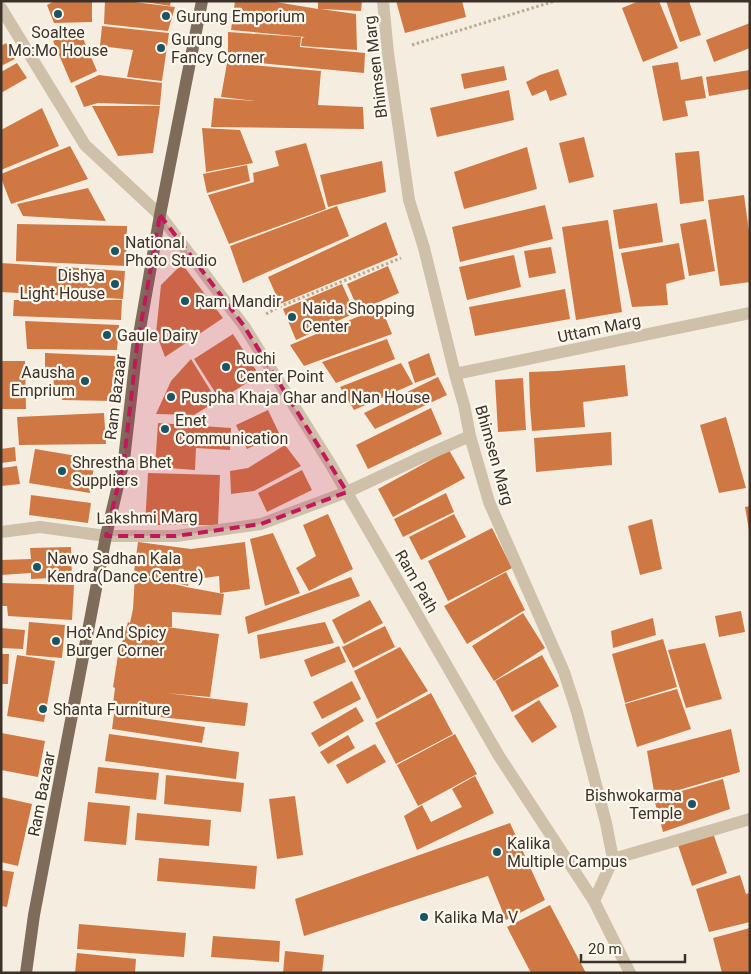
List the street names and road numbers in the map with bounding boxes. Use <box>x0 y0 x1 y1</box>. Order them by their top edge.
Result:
street label: Bhimsen Marg <box>360 15 391 119</box>
street label: Uttam Marg <box>556 310 642 347</box>
street label: Ram Bazaar <box>101 353 130 441</box>
street label: Bhimsen Marg <box>471 403 518 507</box>
street label: Lakshmi Marg <box>96 507 198 528</box>
street label: Ram Path <box>391 546 442 616</box>
street label: Ram Bazaar <box>24 750 59 838</box>

